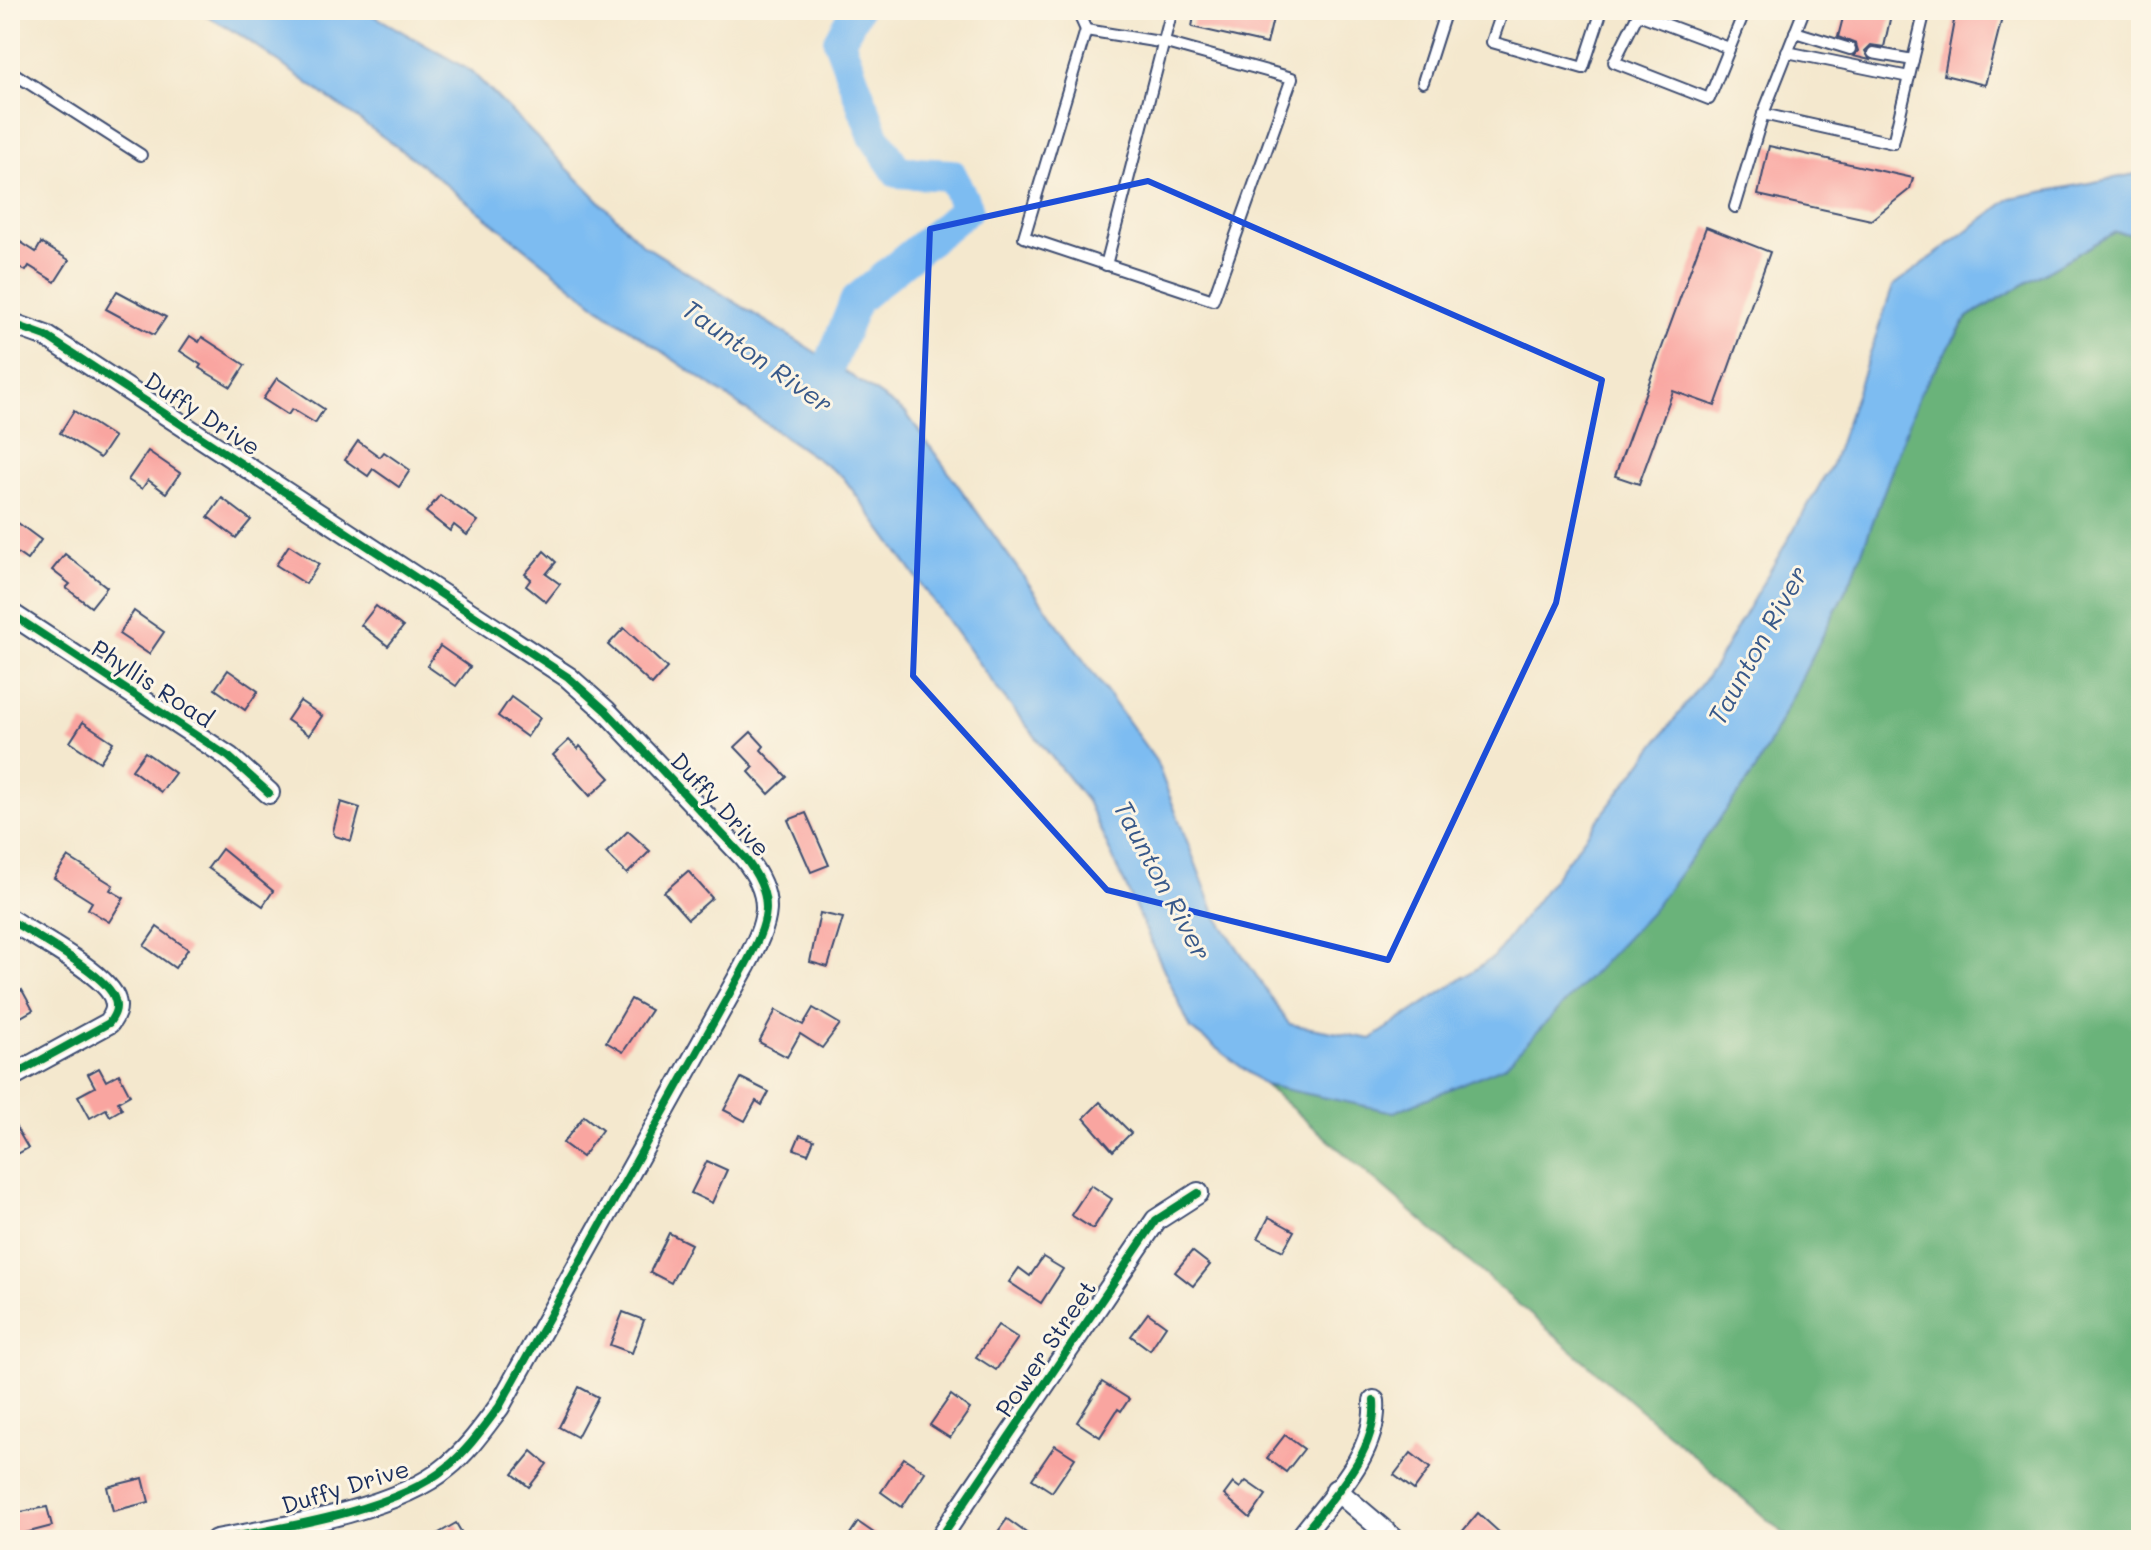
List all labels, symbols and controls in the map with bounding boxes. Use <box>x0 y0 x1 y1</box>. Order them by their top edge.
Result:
water label: Taunton River <box>676 291 840 421</box>
street label: Duffy Drive <box>139 364 267 462</box>
water label: Taunton River <box>1699 560 1815 730</box>
street label: Phyllis Road <box>86 632 220 734</box>
street label: Duffy Drive <box>665 745 777 863</box>
water label: Taunton River <box>1107 794 1219 966</box>
street label: Power Street <box>988 1274 1102 1422</box>
street label: Duffy Drive <box>277 1452 413 1520</box>

